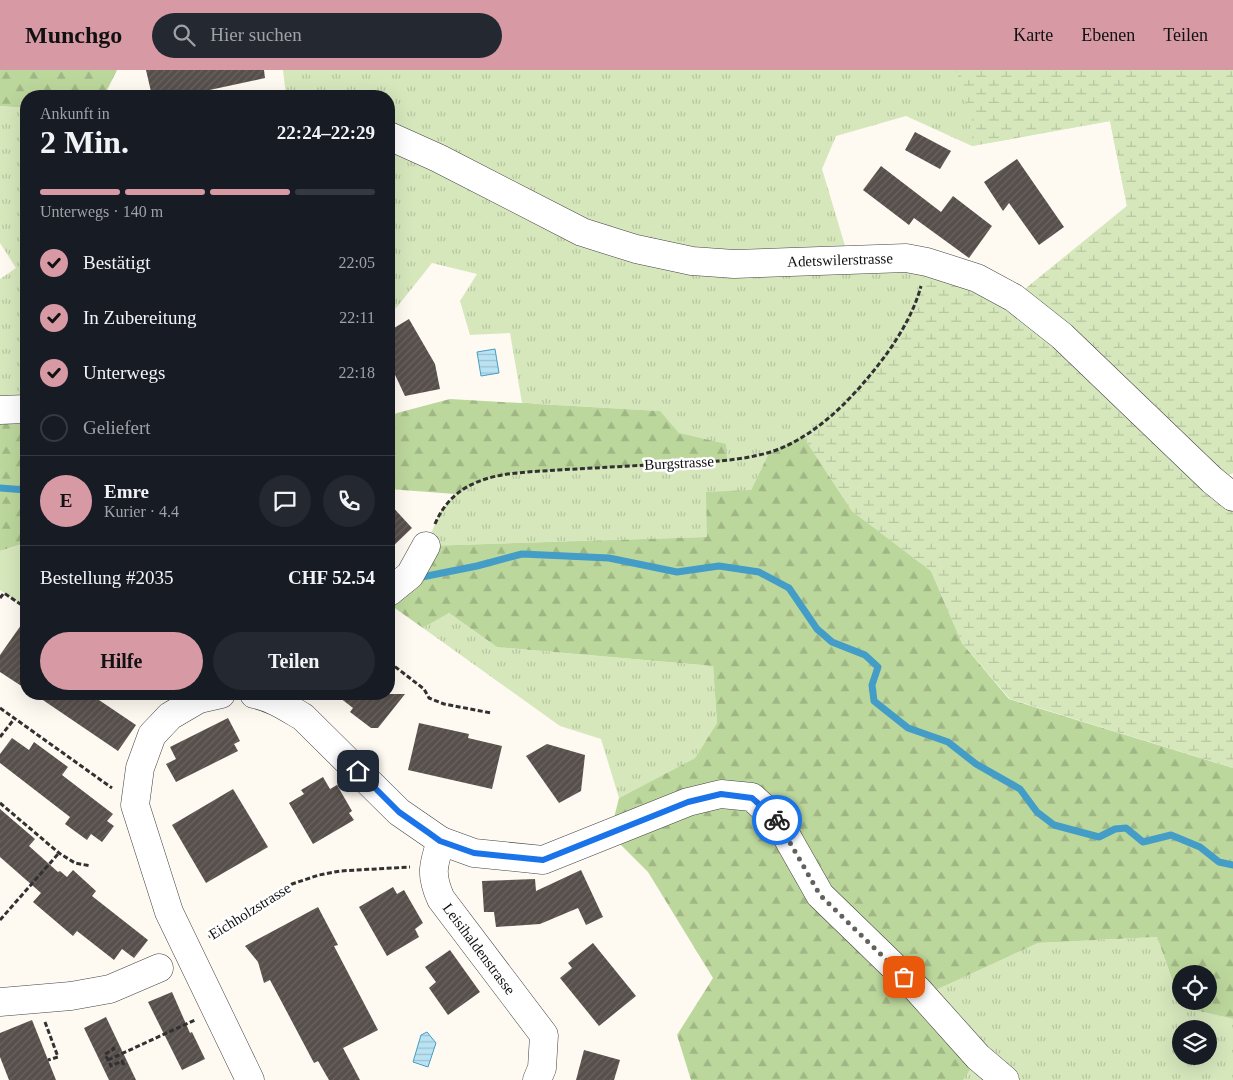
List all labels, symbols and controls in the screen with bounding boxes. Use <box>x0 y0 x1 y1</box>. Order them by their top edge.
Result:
search box <box>152 13 502 58</box>
icon: search <box>170 21 198 49</box>
text: Munchgo <box>25 22 122 48</box>
text: Hier suchen <box>210 24 302 45</box>
text: Karte <box>1013 25 1053 45</box>
text: Ebenen <box>1081 25 1135 45</box>
text: Teilen <box>1163 25 1208 45</box>
text: Ankunft in <box>40 105 110 122</box>
text: 22:24–22:29 <box>277 122 375 143</box>
text: 2 Min. <box>40 124 129 160</box>
text: Unterwegs · 140 m <box>40 203 163 220</box>
icon: check <box>40 249 68 277</box>
street label: Adetswilerstrasse <box>787 250 893 270</box>
text: Bestätigt <box>83 252 151 273</box>
text: 22:05 <box>339 254 375 271</box>
icon: check <box>40 304 68 332</box>
text: In Zubereitung <box>83 307 196 328</box>
text: 22:11 <box>339 309 375 326</box>
icon: check <box>40 359 68 387</box>
text: Unterwegs <box>83 362 165 383</box>
text: 22:18 <box>339 364 375 381</box>
text: Geliefert <box>83 417 151 438</box>
street label: Burgstrasse <box>644 453 715 473</box>
button: chat <box>259 475 311 527</box>
button: phone <box>323 475 375 527</box>
text: Emre <box>104 481 149 502</box>
text: E <box>60 490 72 511</box>
text: Kurier · 4.4 <box>104 503 179 520</box>
text: Bestellung #2035 <box>40 567 174 588</box>
text: CHF 52.54 <box>288 567 375 588</box>
button: Hilfe <box>40 632 203 690</box>
button: Teilen <box>213 632 375 690</box>
pin <box>337 750 379 792</box>
icon: home <box>344 757 372 785</box>
courier <box>752 795 802 845</box>
icon: bike <box>763 806 791 834</box>
street label: Eichholzstrasse <box>206 879 294 943</box>
street label: Leisihaldenstrasse <box>440 900 519 998</box>
pin <box>883 956 925 998</box>
icon: bag <box>890 963 918 991</box>
map controls <box>1172 965 1217 1065</box>
button: locate <box>1172 965 1217 1010</box>
button: layers <box>1172 1020 1217 1065</box>

